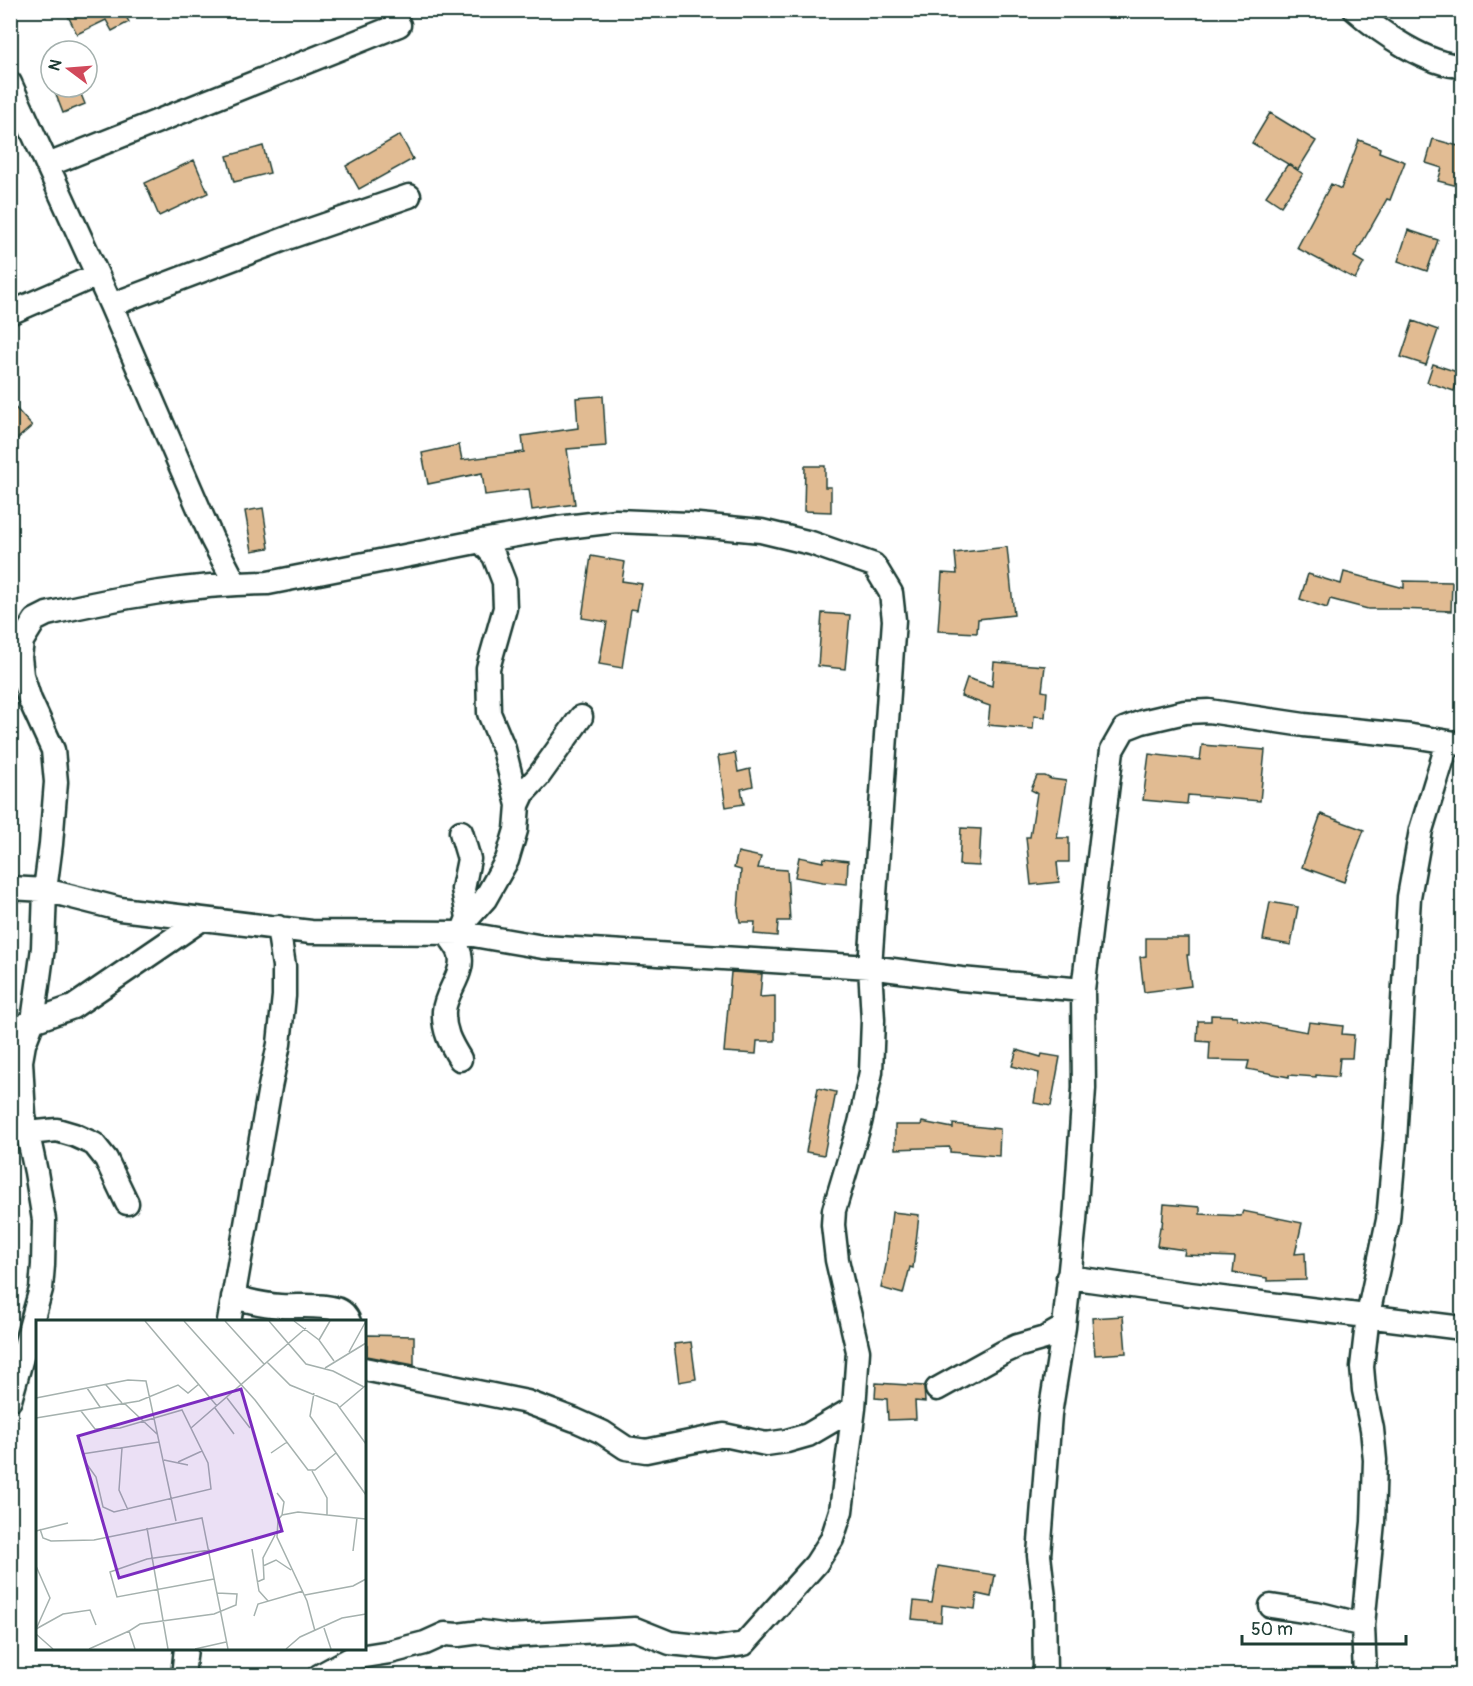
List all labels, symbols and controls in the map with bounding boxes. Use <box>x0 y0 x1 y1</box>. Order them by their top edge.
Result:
north arrow <box>39 39 99 99</box>
text: N <box>44 57 67 73</box>
inset map <box>36 1320 366 1650</box>
scale bar <box>1242 1608 1406 1646</box>
text: 50 m <box>1251 1618 1293 1641</box>

